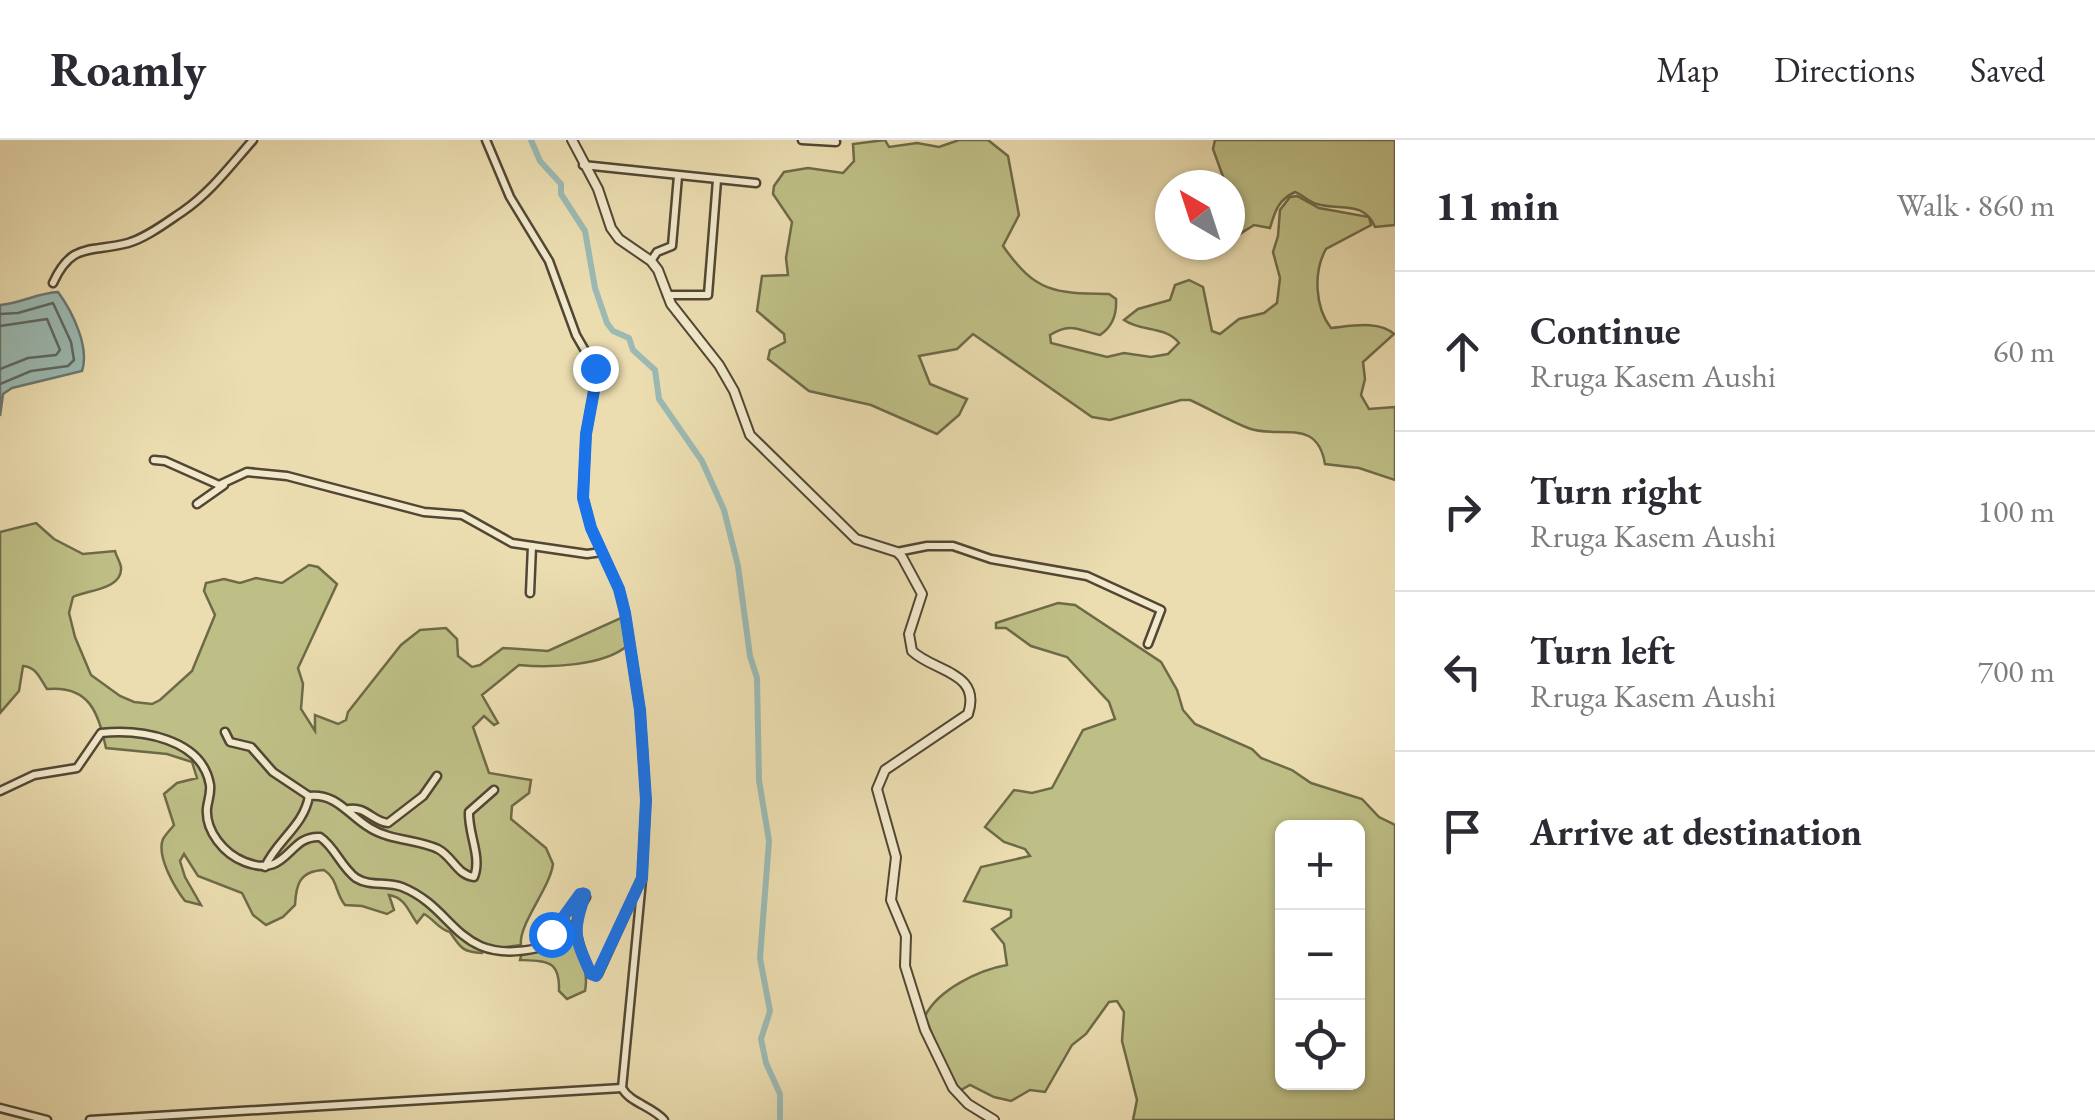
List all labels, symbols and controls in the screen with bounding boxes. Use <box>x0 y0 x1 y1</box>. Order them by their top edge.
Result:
text: Roamly <box>50 38 206 100</box>
text: Map <box>1656 47 1719 92</box>
text: Directions <box>1774 47 1915 92</box>
text: Saved <box>1970 47 2045 92</box>
north arrow <box>1155 170 1245 260</box>
text: 11 min <box>1435 178 1559 233</box>
text: Walk · 860 m <box>1897 184 2055 226</box>
text: Continue <box>1530 306 1681 355</box>
icon: ahead <box>1435 324 1490 379</box>
text: 60 m <box>1993 330 2055 372</box>
route end <box>573 346 619 392</box>
text: Rruga Kasem Aushi <box>1530 355 1776 397</box>
text: Turn right <box>1530 466 1702 515</box>
icon: right <box>1435 484 1490 539</box>
text: 100 m <box>1978 490 2055 532</box>
text: Rruga Kasem Aushi <box>1530 515 1776 557</box>
text: Turn left <box>1530 626 1675 675</box>
icon: left <box>1435 644 1490 699</box>
text: 700 m <box>1978 650 2055 692</box>
text: Rruga Kasem Aushi <box>1530 675 1776 717</box>
icon: arrive <box>1435 804 1490 859</box>
text: Arrive at destination <box>1530 807 1862 856</box>
map controls <box>1275 820 1365 1090</box>
button: + <box>1275 820 1365 910</box>
button: − <box>1275 910 1365 1000</box>
route start <box>529 912 575 958</box>
button: locate <box>1275 1000 1365 1090</box>

